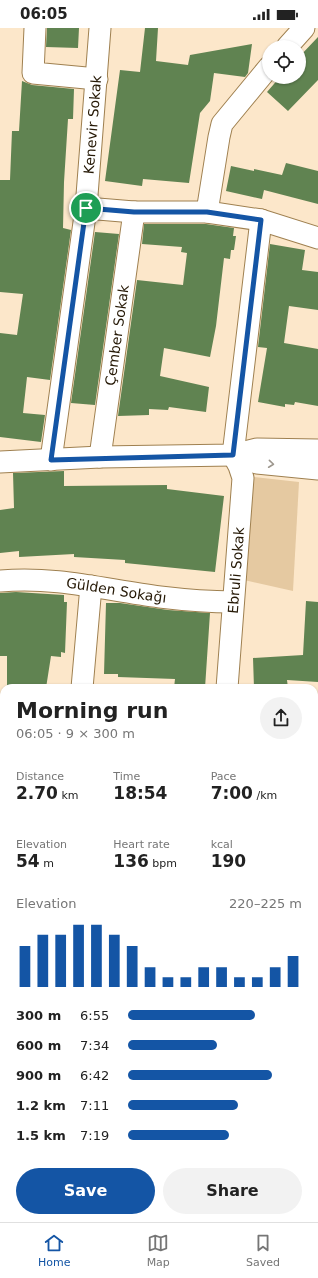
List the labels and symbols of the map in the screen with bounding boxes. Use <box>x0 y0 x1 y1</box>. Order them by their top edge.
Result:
street label: Kenevir Sokak <box>81 74 104 175</box>
pin <box>69 191 103 225</box>
street label: Çember Sokak <box>102 283 132 387</box>
one-way arrow <box>268 460 274 469</box>
street label: Ebruli Sokak <box>225 526 247 614</box>
street label: Gülden Sokağı <box>65 575 167 606</box>

